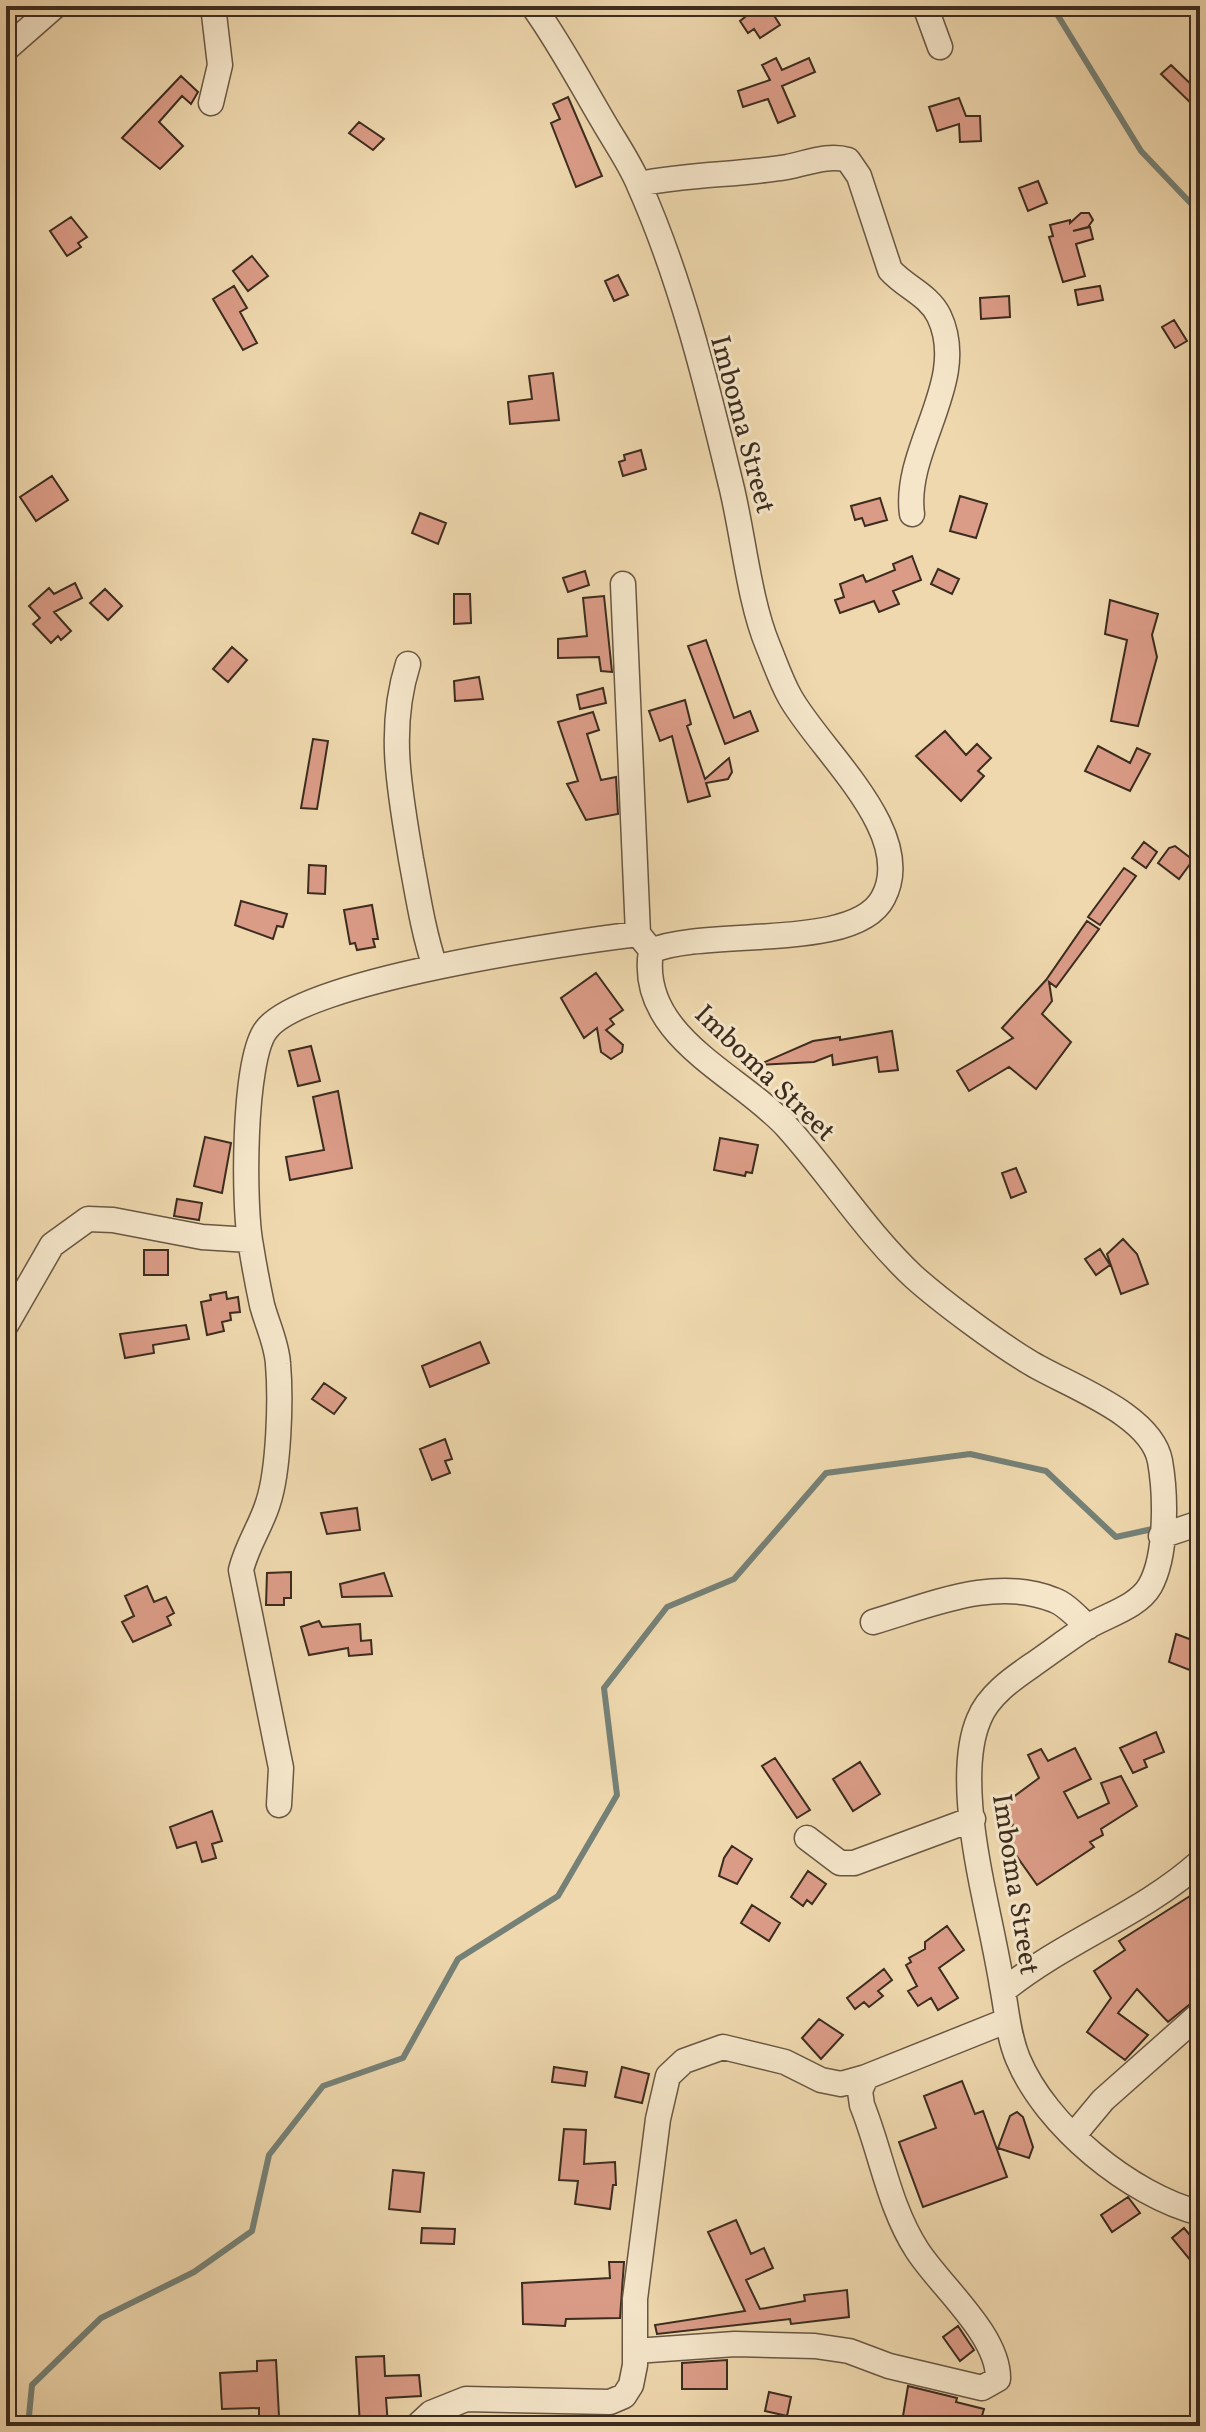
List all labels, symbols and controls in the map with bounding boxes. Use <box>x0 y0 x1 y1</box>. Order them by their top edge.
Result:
street label: Imboma Street <box>699 331 784 518</box>
street label: Imboma Street <box>685 996 843 1151</box>
street label: Imboma Street <box>981 1791 1048 1978</box>

